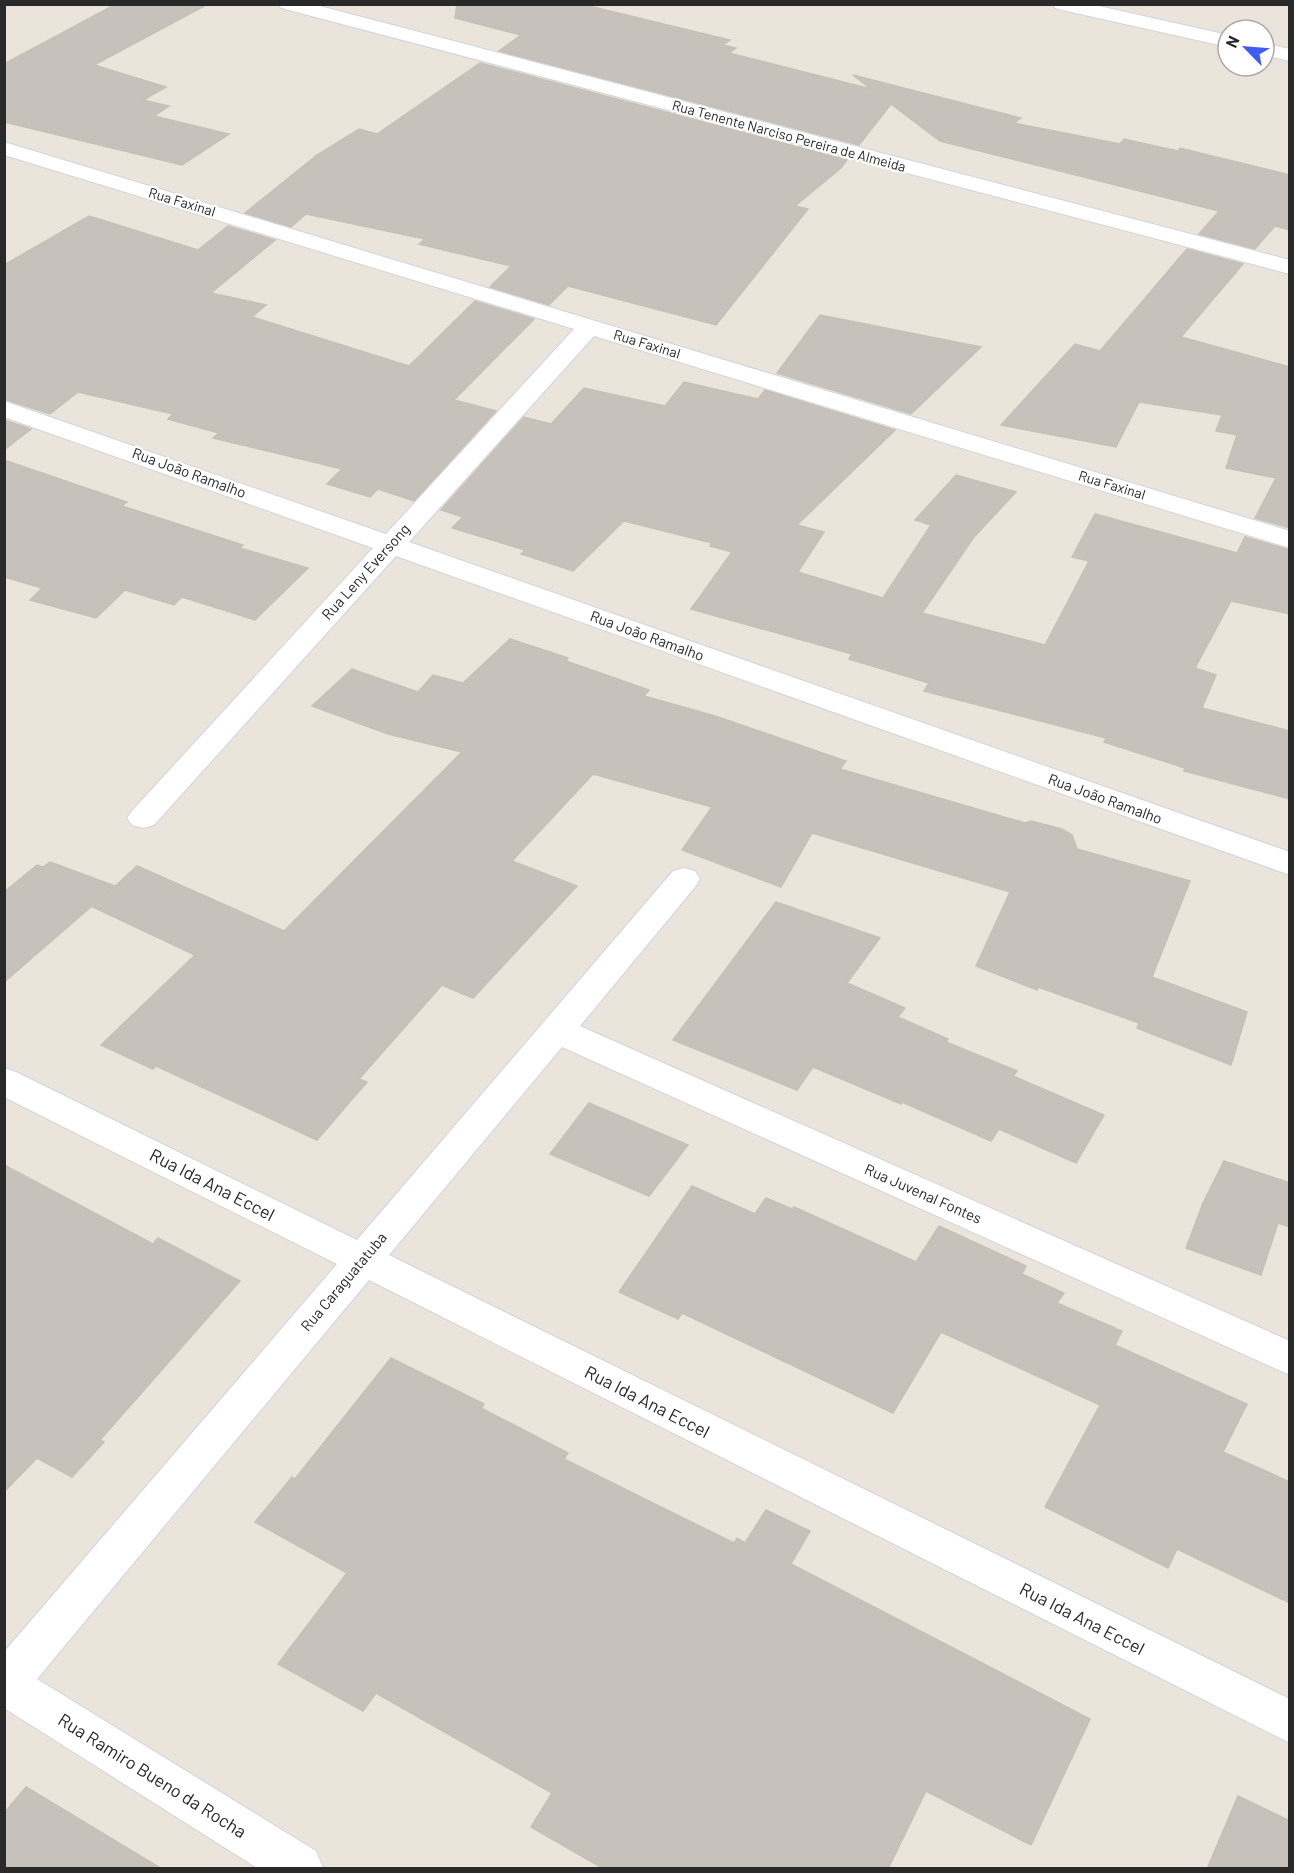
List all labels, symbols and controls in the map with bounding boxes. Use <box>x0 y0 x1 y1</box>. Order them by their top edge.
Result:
north arrow <box>1216 18 1276 78</box>
text: N <box>1221 33 1243 50</box>
street label: Rua Tenente Narciso Pereira de Almeida <box>670 96 908 175</box>
street label: Rua Faxinal <box>147 183 218 220</box>
street label: Rua Faxinal <box>612 325 683 362</box>
street label: Rua João Ramalho <box>130 443 249 501</box>
street label: Rua Faxinal <box>1077 466 1148 503</box>
street label: Rua Leny Eversong <box>317 520 413 623</box>
street label: Rua João Ramalho <box>588 606 707 664</box>
street label: Rua João Ramalho <box>1046 769 1165 827</box>
street label: Rua Ida Ana Eccel <box>146 1143 279 1225</box>
street label: Rua Juvenal Fontes <box>862 1159 985 1227</box>
street label: Rua Caraguatatuba <box>297 1228 390 1335</box>
street label: Rua Ida Ana Eccel <box>581 1360 714 1442</box>
street label: Rua Ida Ana Eccel <box>1016 1577 1149 1659</box>
street label: Rua Ramiro Bueno da Rocha <box>54 1708 251 1842</box>

